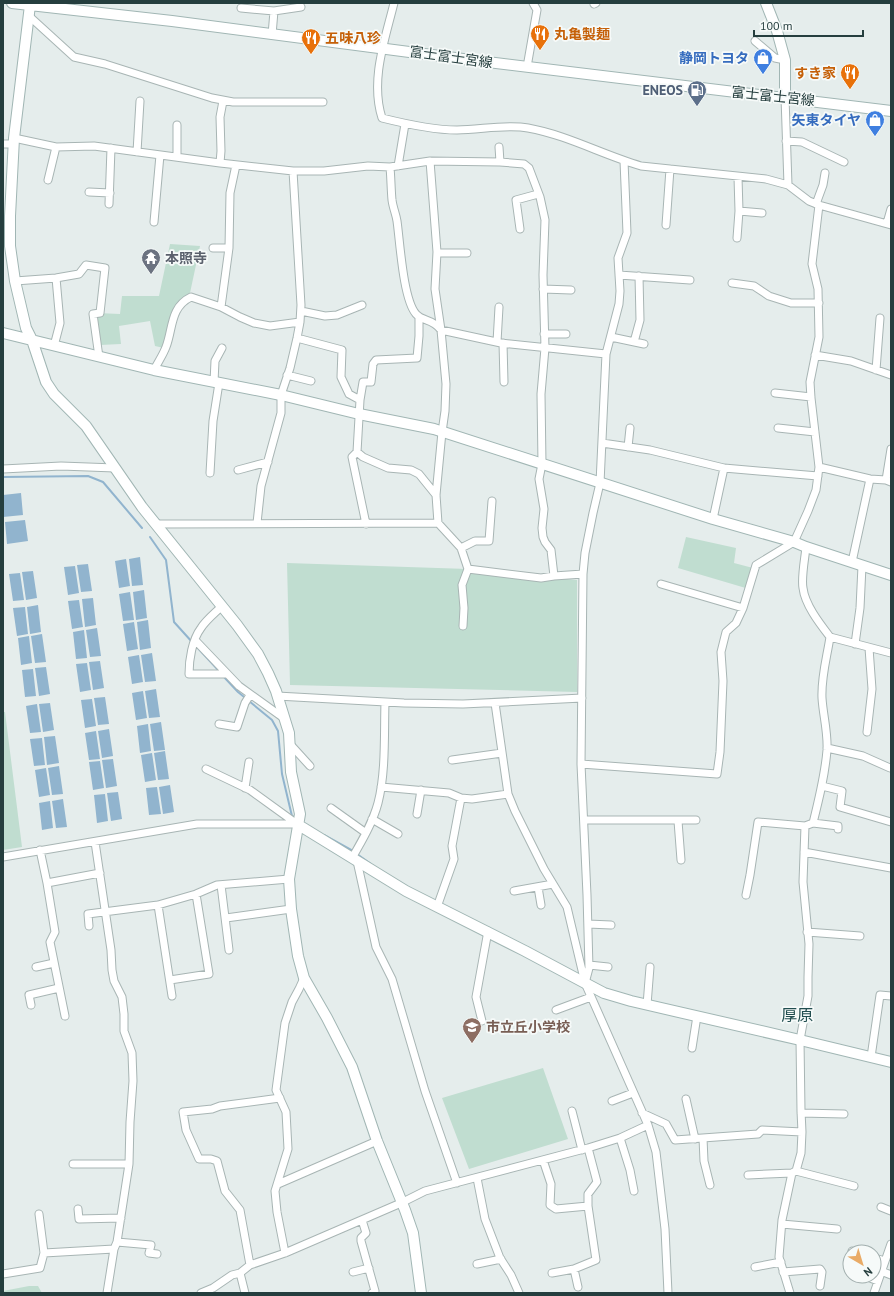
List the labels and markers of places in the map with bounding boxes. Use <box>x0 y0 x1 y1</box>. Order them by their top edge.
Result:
restaurant icon: 丸亀製麺 <box>529 23 551 51</box>
place label: 丸亀製麺 <box>554 25 610 43</box>
restaurant icon: 五味八珍 <box>300 27 322 55</box>
place label: 五味八珍 <box>325 29 381 47</box>
shop icon: 静岡トヨタ <box>752 47 774 75</box>
place label: 静岡トヨタ <box>679 49 749 67</box>
restaurant icon: すき家 <box>839 62 861 90</box>
place label: すき家 <box>794 64 836 82</box>
fuel station icon: ENEOS <box>686 79 708 107</box>
place label: ENEOS <box>642 81 683 99</box>
shop icon: 矢東タイヤ <box>864 109 886 137</box>
place label: 矢東タイヤ <box>791 111 861 129</box>
temple icon: 本照寺 <box>140 247 162 275</box>
place label: 本照寺 <box>165 249 207 267</box>
school or university icon: 市立丘小学校 <box>461 1016 483 1044</box>
place label: 市立丘小学校 <box>486 1018 570 1036</box>

